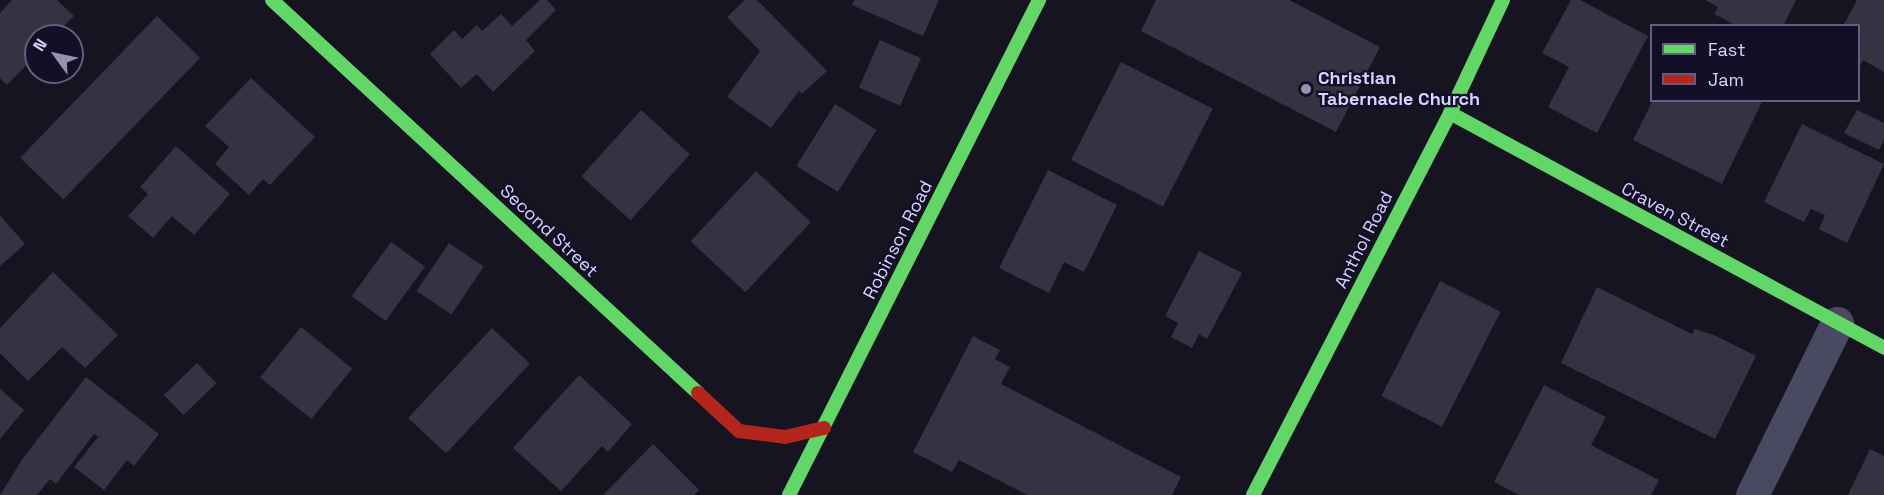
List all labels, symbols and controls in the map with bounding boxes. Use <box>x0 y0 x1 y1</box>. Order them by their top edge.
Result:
north arrow <box>24 24 84 84</box>
legend <box>1650 24 1860 102</box>
text: N <box>28 35 52 55</box>
text: Fast <box>1708 38 1745 61</box>
place label: Christian Tabernacle Church <box>1318 68 1480 110</box>
text: Jam <box>1708 68 1744 91</box>
marker: Christian Tabernacle Church <box>1299 82 1313 96</box>
street label: Robinson Road <box>859 177 937 303</box>
street label: Craven Street <box>1618 178 1732 252</box>
street label: Second Street <box>496 180 602 282</box>
street label: Anthol Road <box>1330 188 1398 292</box>

